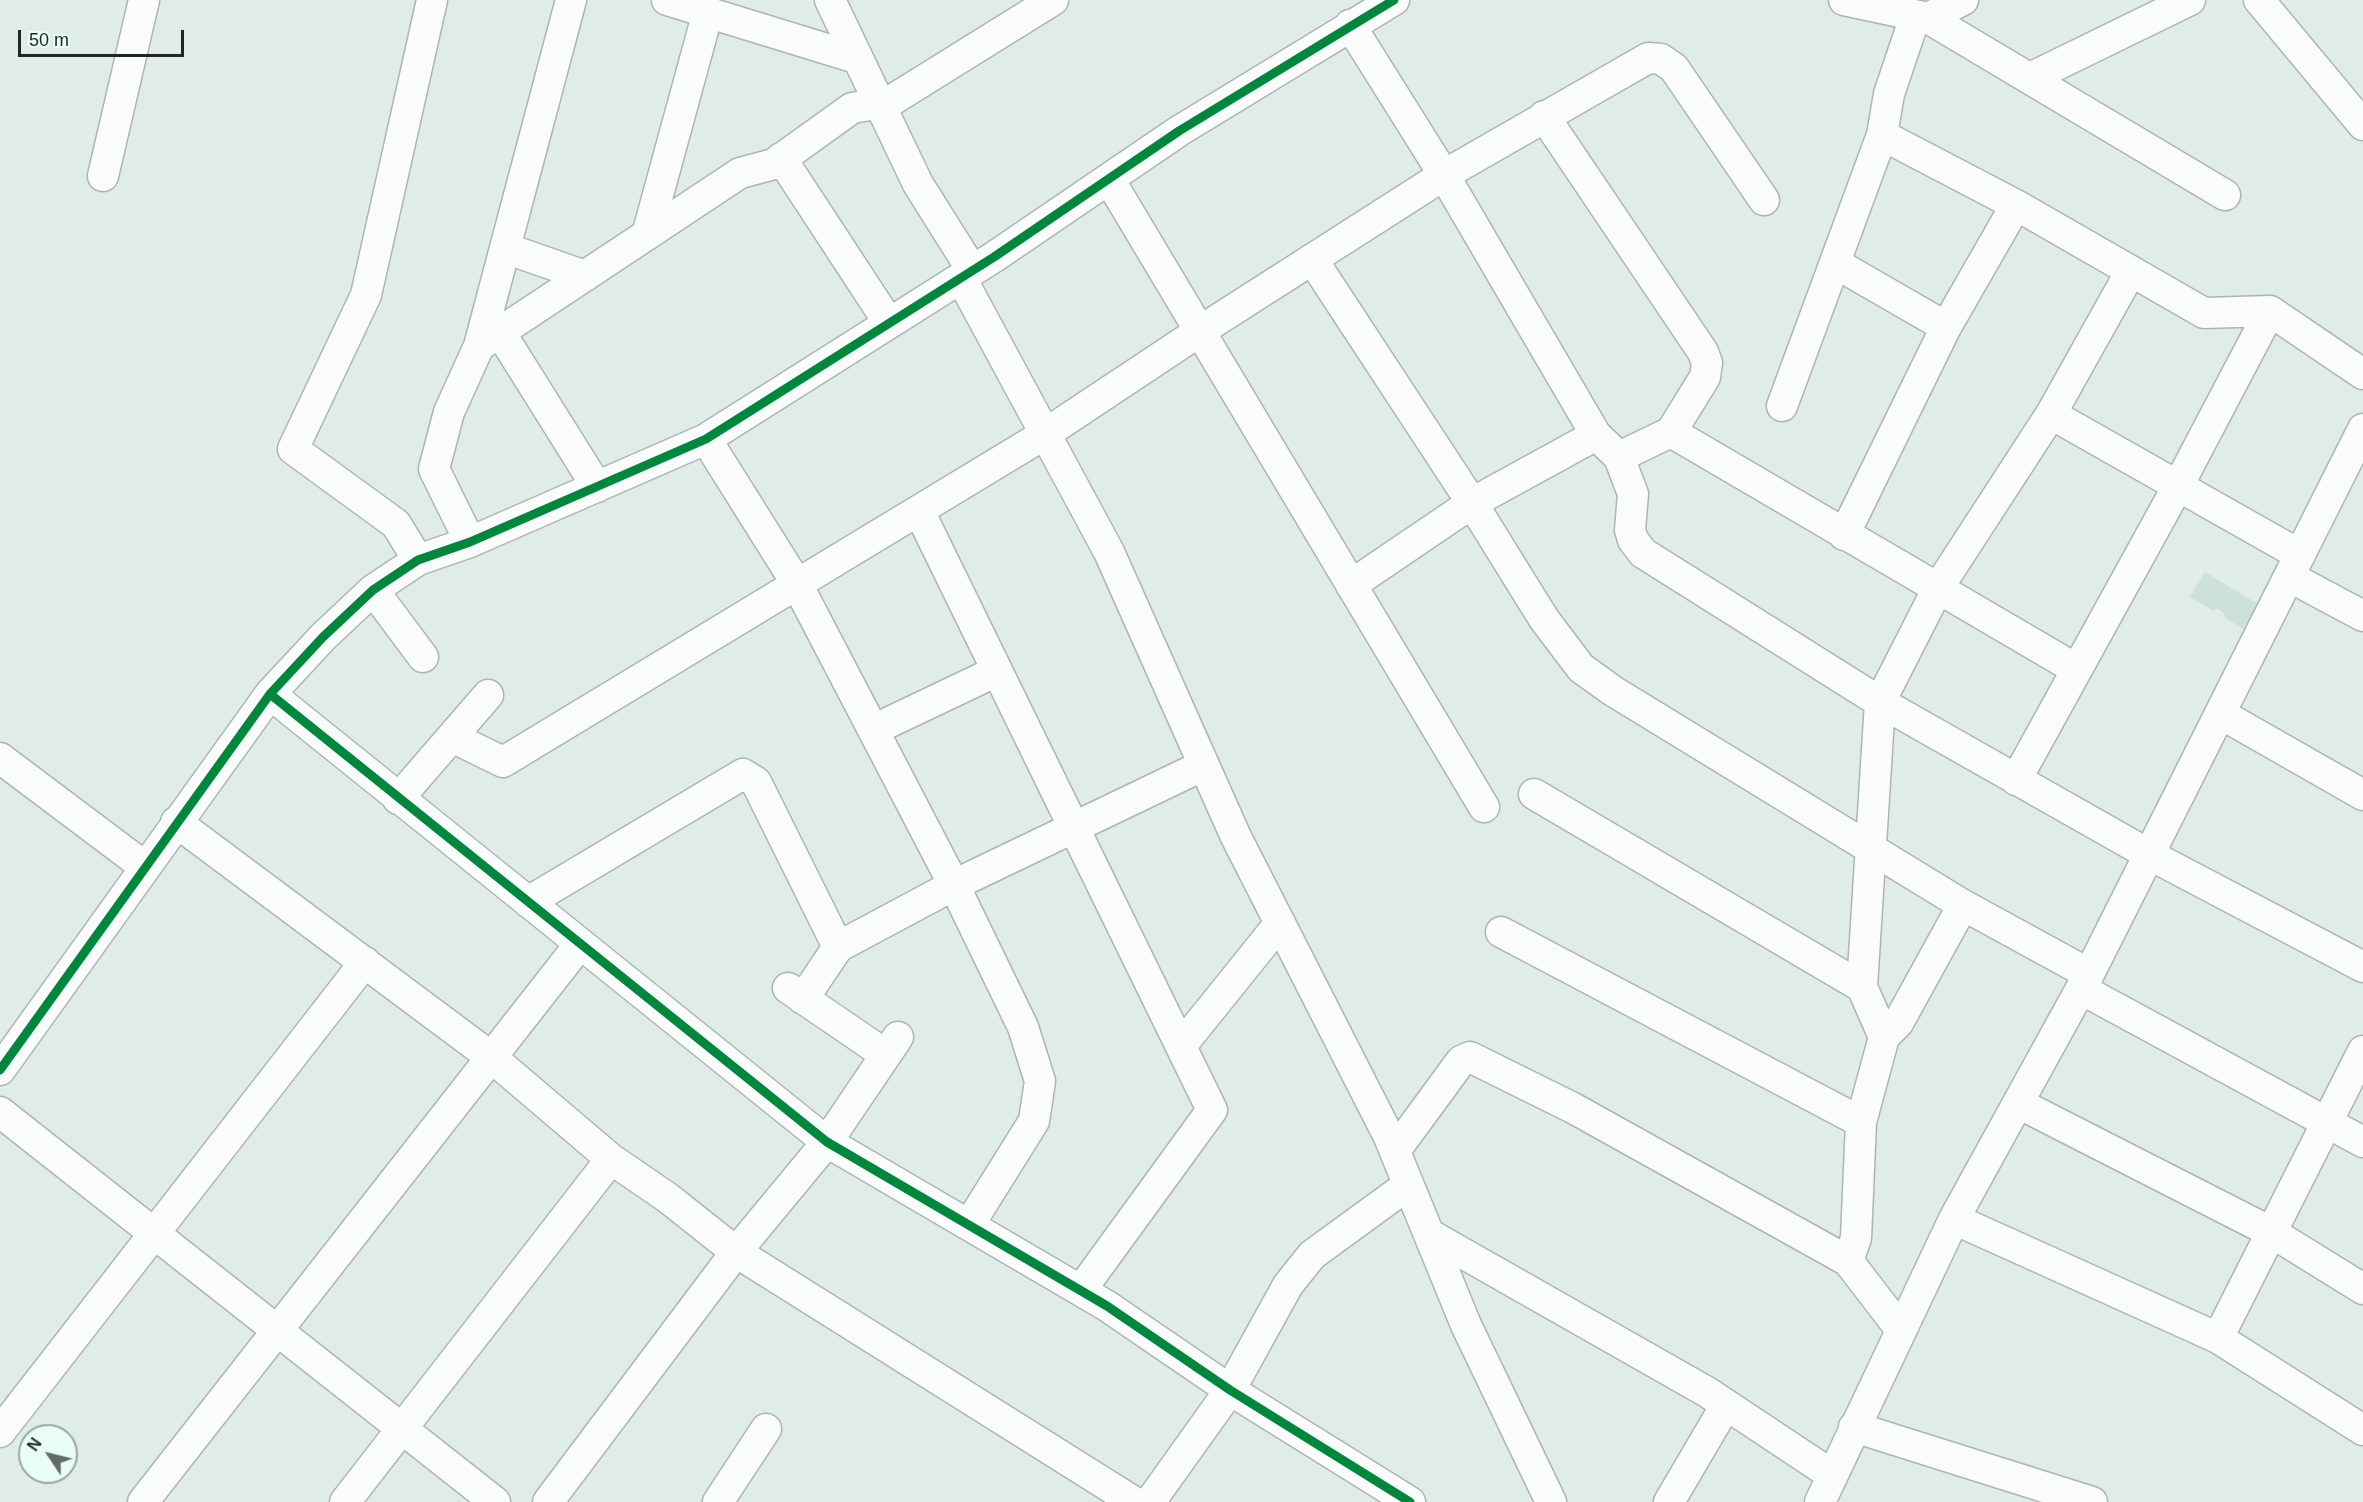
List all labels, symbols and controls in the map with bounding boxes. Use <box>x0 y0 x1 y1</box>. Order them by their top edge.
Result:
scale bar <box>21 18 188 56</box>
text: 50 m <box>29 30 69 50</box>
north arrow <box>18 1424 78 1484</box>
text: N <box>24 1435 45 1454</box>

